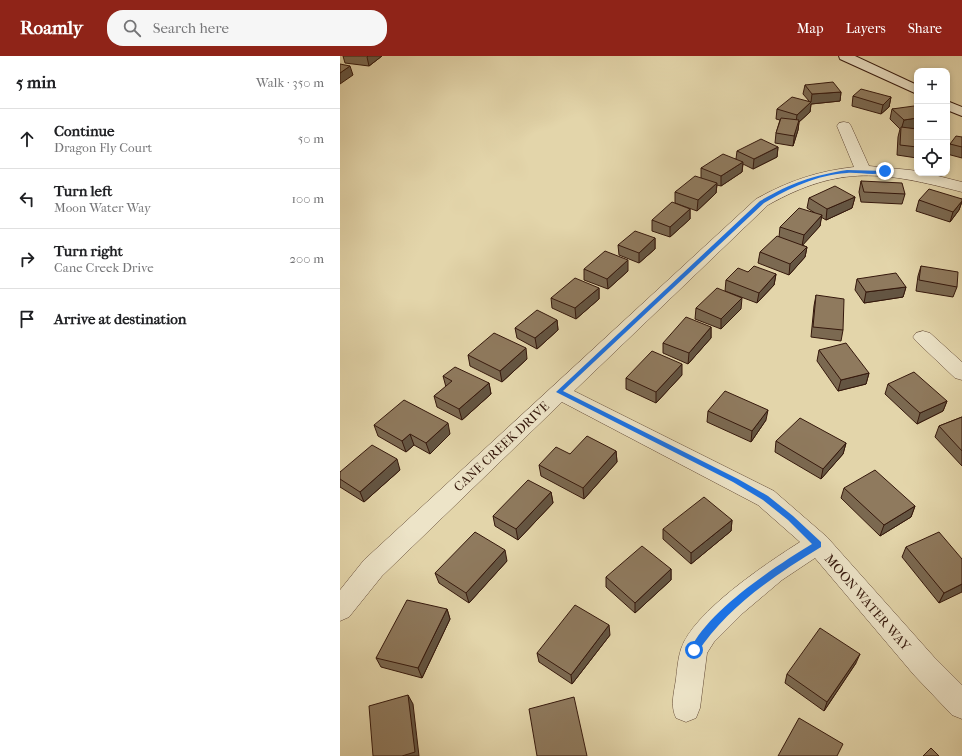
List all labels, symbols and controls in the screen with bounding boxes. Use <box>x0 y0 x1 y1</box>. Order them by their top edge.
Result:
search box <box>107 10 387 46</box>
text: Roamly <box>20 17 83 39</box>
icon: search <box>121 17 143 39</box>
text: Search here <box>153 19 229 37</box>
text: Map <box>797 20 824 37</box>
text: Layers <box>846 20 886 37</box>
text: Share <box>908 20 942 37</box>
map controls <box>914 68 950 176</box>
button: + <box>914 68 950 104</box>
text: 5 min <box>16 72 56 92</box>
text: Walk · 350 m <box>256 75 324 90</box>
button: − <box>914 104 950 140</box>
text: Continue <box>54 122 114 140</box>
icon: ahead <box>16 128 38 150</box>
text: 50 m <box>298 131 324 146</box>
text: Dragon Fly Court <box>54 140 152 155</box>
button: locate <box>914 140 950 176</box>
route end <box>876 162 894 180</box>
text: Turn left <box>54 182 112 200</box>
icon: left <box>16 188 38 210</box>
text: 100 m <box>291 191 324 206</box>
text: Moon Water Way <box>54 200 151 215</box>
text: Turn right <box>54 242 123 260</box>
icon: right <box>16 248 38 270</box>
text: 200 m <box>289 251 324 266</box>
text: Cane Creek Drive <box>54 260 154 275</box>
icon: arrive <box>16 308 38 330</box>
text: Arrive at destination <box>54 310 186 328</box>
street label: CANE CREEK DRIVE <box>451 398 552 494</box>
street label: MOON WATER WAY <box>822 551 914 654</box>
route start <box>685 641 703 659</box>

